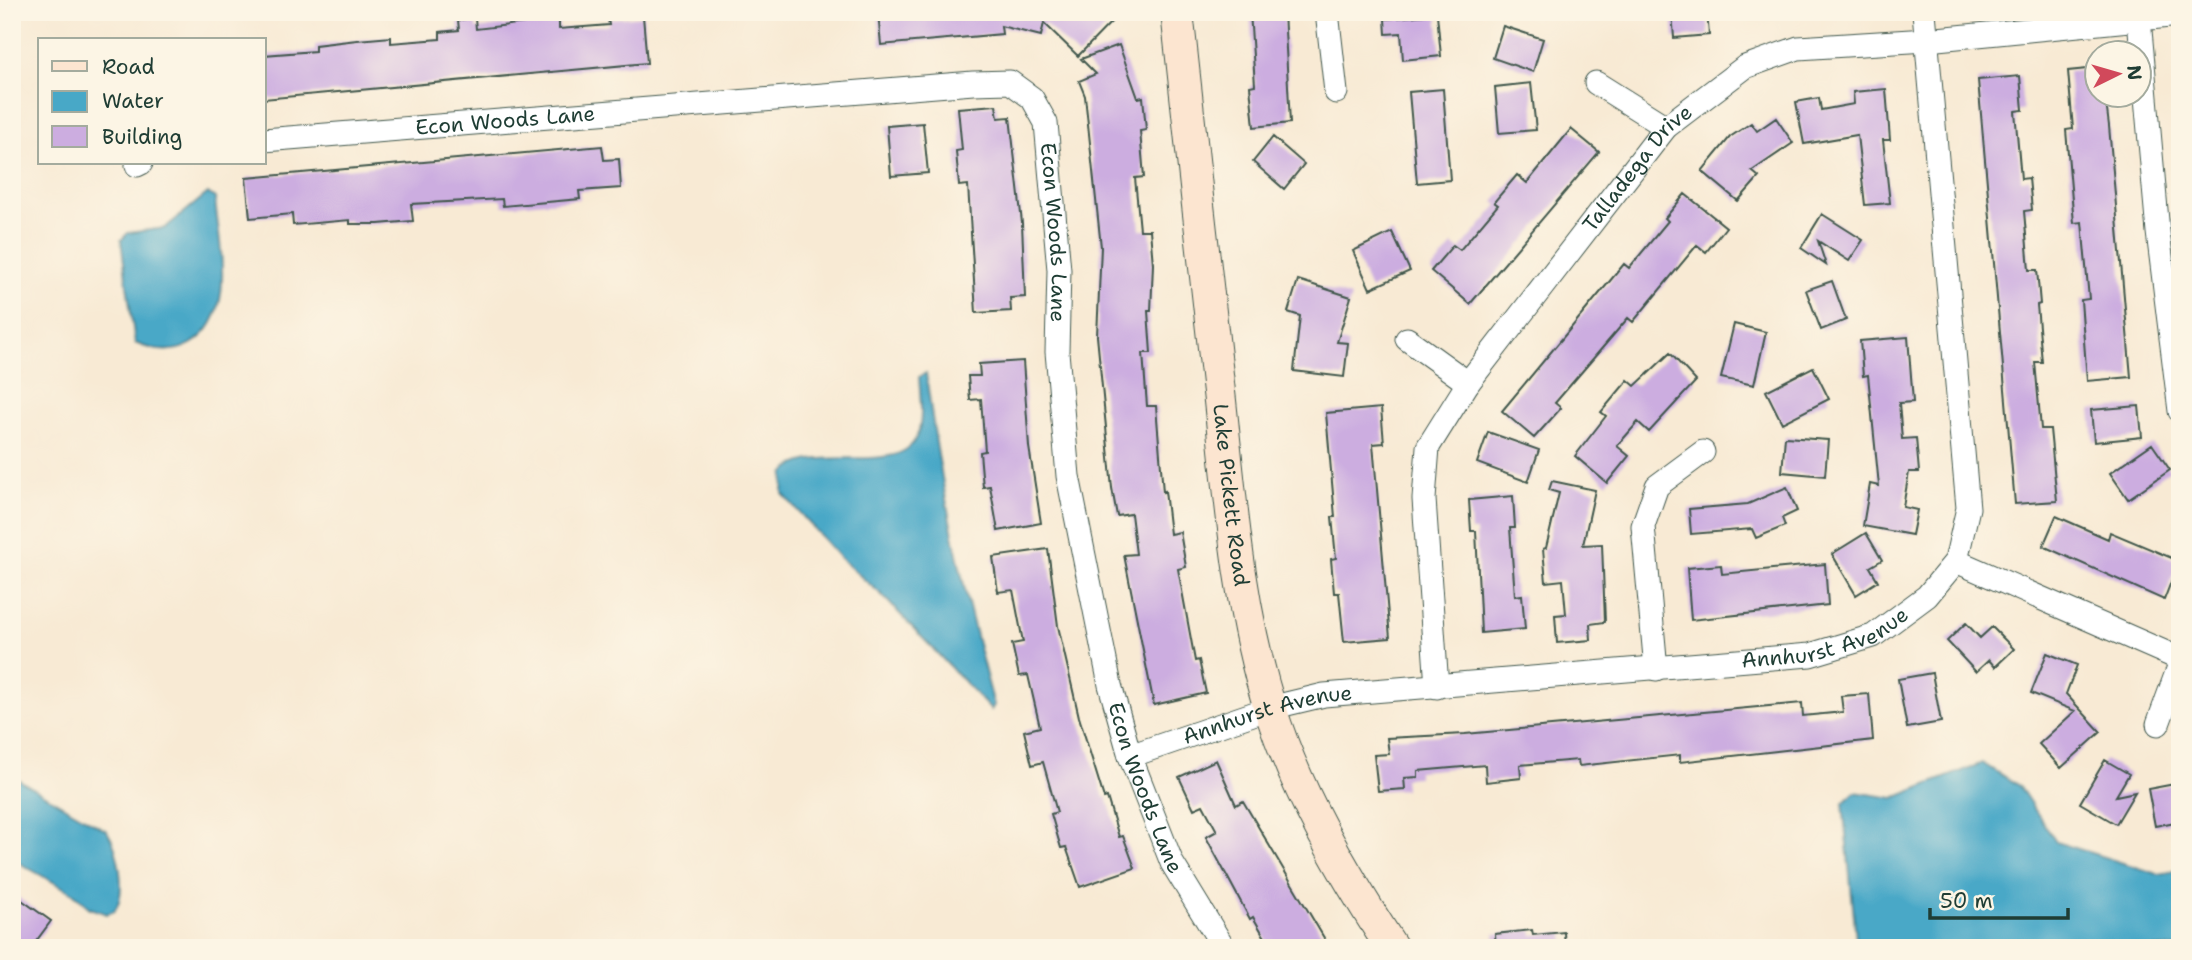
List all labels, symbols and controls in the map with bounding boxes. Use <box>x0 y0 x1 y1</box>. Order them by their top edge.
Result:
legend <box>38 38 266 164</box>
north arrow <box>2084 38 2154 108</box>
text: Road <box>102 53 155 81</box>
text: N <box>2121 64 2148 81</box>
text: Water <box>102 87 164 115</box>
street label: Talladega Drive <box>1576 98 1698 237</box>
street label: Econ Woods Lane <box>414 99 596 142</box>
text: Building <box>102 123 182 151</box>
street label: Econ Woods Lane <box>1034 141 1073 323</box>
street label: Lake Pickett Road <box>1206 402 1256 588</box>
street label: Annhurst Avenue <box>1740 601 1914 675</box>
street label: Annhurst Avenue <box>1179 679 1353 751</box>
street label: Econ Woods Lane <box>1102 699 1189 879</box>
scale bar <box>1930 876 2068 920</box>
text: 50 m <box>1940 887 1993 915</box>

